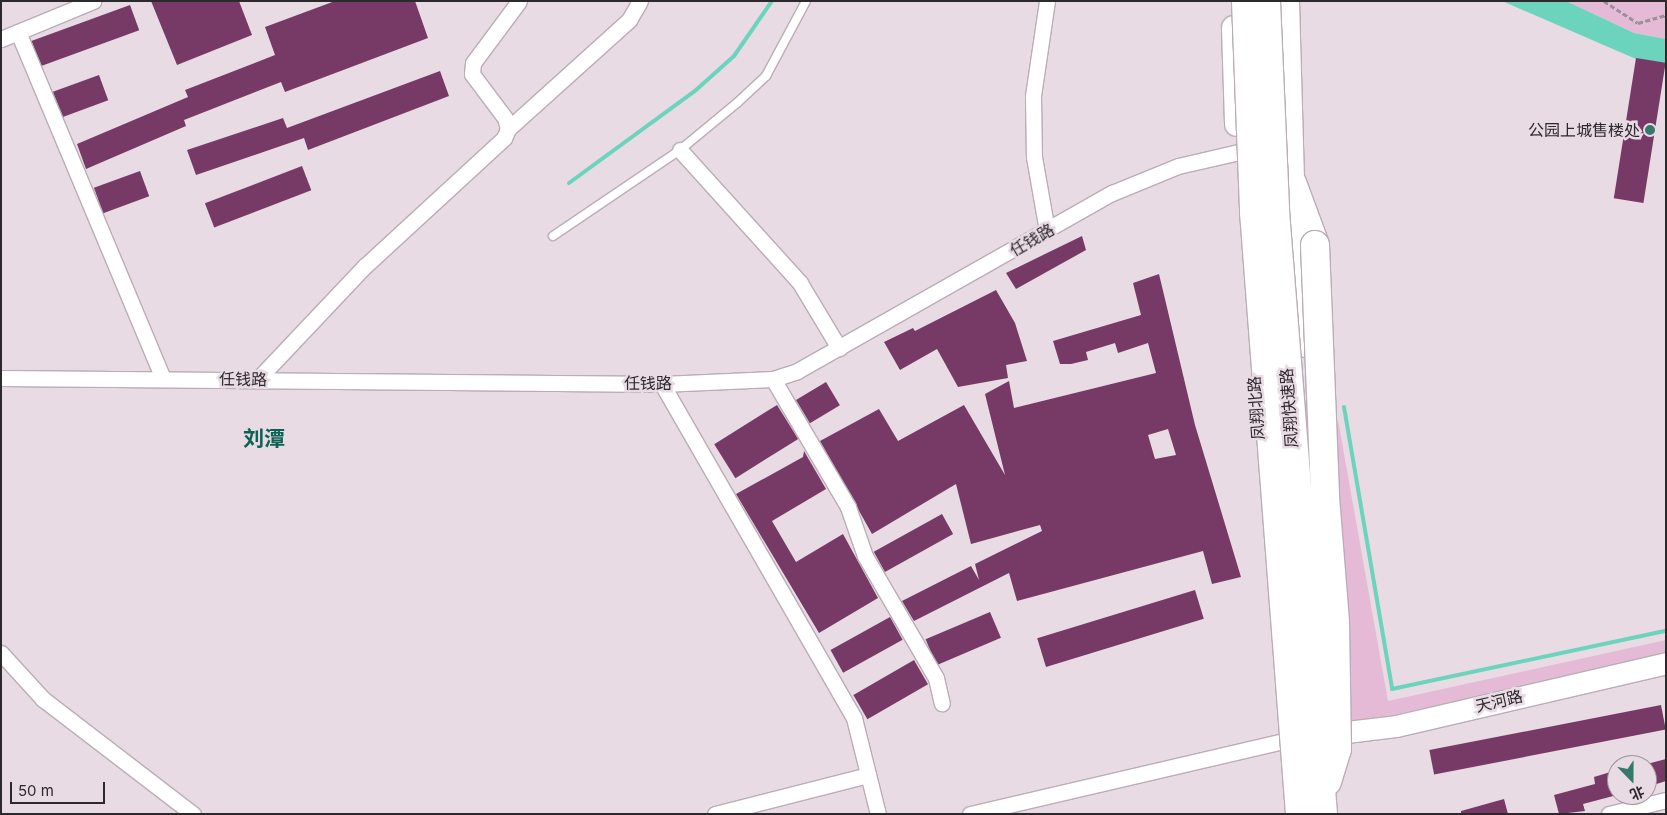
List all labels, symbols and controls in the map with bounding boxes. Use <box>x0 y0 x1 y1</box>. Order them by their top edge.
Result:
place label: 公园上城售楼处 <box>1528 120 1640 140</box>
marker: 公园上城售楼处 <box>1644 124 1656 136</box>
street label: 任钱路 <box>1006 220 1058 260</box>
street label: 凤翔快速路 <box>1277 367 1301 449</box>
street label: 任钱路 <box>219 369 267 389</box>
street label: 任钱路 <box>624 373 672 393</box>
street label: 凤翔北路 <box>1244 375 1268 441</box>
district label: 刘潭 <box>243 426 285 452</box>
street label: 天河路 <box>1473 686 1525 716</box>
north arrow <box>1607 755 1657 805</box>
scale bar <box>12 772 108 804</box>
text: 50 m <box>18 781 54 800</box>
text: 北 <box>1628 783 1647 804</box>

